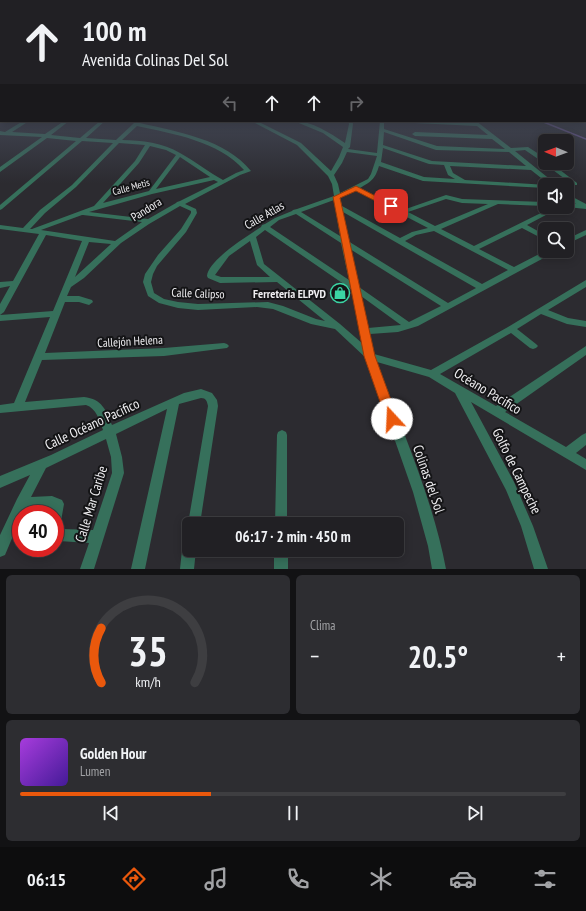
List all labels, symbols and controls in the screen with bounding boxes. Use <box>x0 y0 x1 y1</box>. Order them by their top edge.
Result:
text: 100 m <box>82 12 146 49</box>
icon: ahead <box>16 16 68 68</box>
text: Avenida Colinas Del Sol <box>82 48 228 71</box>
icon: left <box>219 92 241 114</box>
icon: ahead <box>261 92 283 114</box>
icon: ahead <box>303 92 325 114</box>
icon: right <box>345 92 367 114</box>
north arrow <box>538 134 574 170</box>
map controls <box>538 134 574 258</box>
street label: Calle Metis <box>111 176 152 198</box>
button: sound <box>538 178 574 214</box>
pin <box>374 189 408 223</box>
street label: Pandora <box>128 194 164 224</box>
icon: arrive <box>380 195 402 217</box>
street label: Calle Atlas <box>241 198 287 232</box>
button: search <box>538 222 574 258</box>
shop icon: Ferretería ELPVD <box>329 282 351 304</box>
street label: Calle Calipso <box>171 285 225 301</box>
place label: Ferretería ELPVD <box>253 286 327 301</box>
street label: Callejón Helena <box>97 332 163 350</box>
street label: Océano Pacifico <box>451 364 525 418</box>
street label: Calle Océano Pacifico <box>42 394 142 454</box>
position arrow <box>371 398 413 440</box>
street label: Golfo de Campeche <box>488 425 546 517</box>
street label: Colinas del Sol <box>409 442 449 516</box>
street label: Calle Mar Caribe <box>71 463 111 544</box>
speed limit sign: 40 <box>12 505 64 557</box>
text: 06:17 · 2 min · 450 m <box>235 527 351 546</box>
text: Clima <box>310 617 335 634</box>
text: 35 <box>128 623 168 676</box>
text: 20.5° <box>408 637 468 676</box>
text: − <box>310 642 319 670</box>
text: + <box>557 642 566 670</box>
text: km/h <box>135 671 161 690</box>
text: Golden Hour <box>80 744 147 763</box>
text: Lumen <box>80 763 110 780</box>
icon: previous <box>100 802 122 824</box>
icon: pause <box>282 802 304 824</box>
icon: next <box>464 802 486 824</box>
icon: directions <box>120 865 148 893</box>
icon: music <box>202 865 230 893</box>
icon: phone <box>284 865 312 893</box>
icon: climate <box>367 865 395 893</box>
icon: car <box>449 865 477 893</box>
icon: filters <box>531 865 559 893</box>
text: 06:15 <box>27 868 66 891</box>

